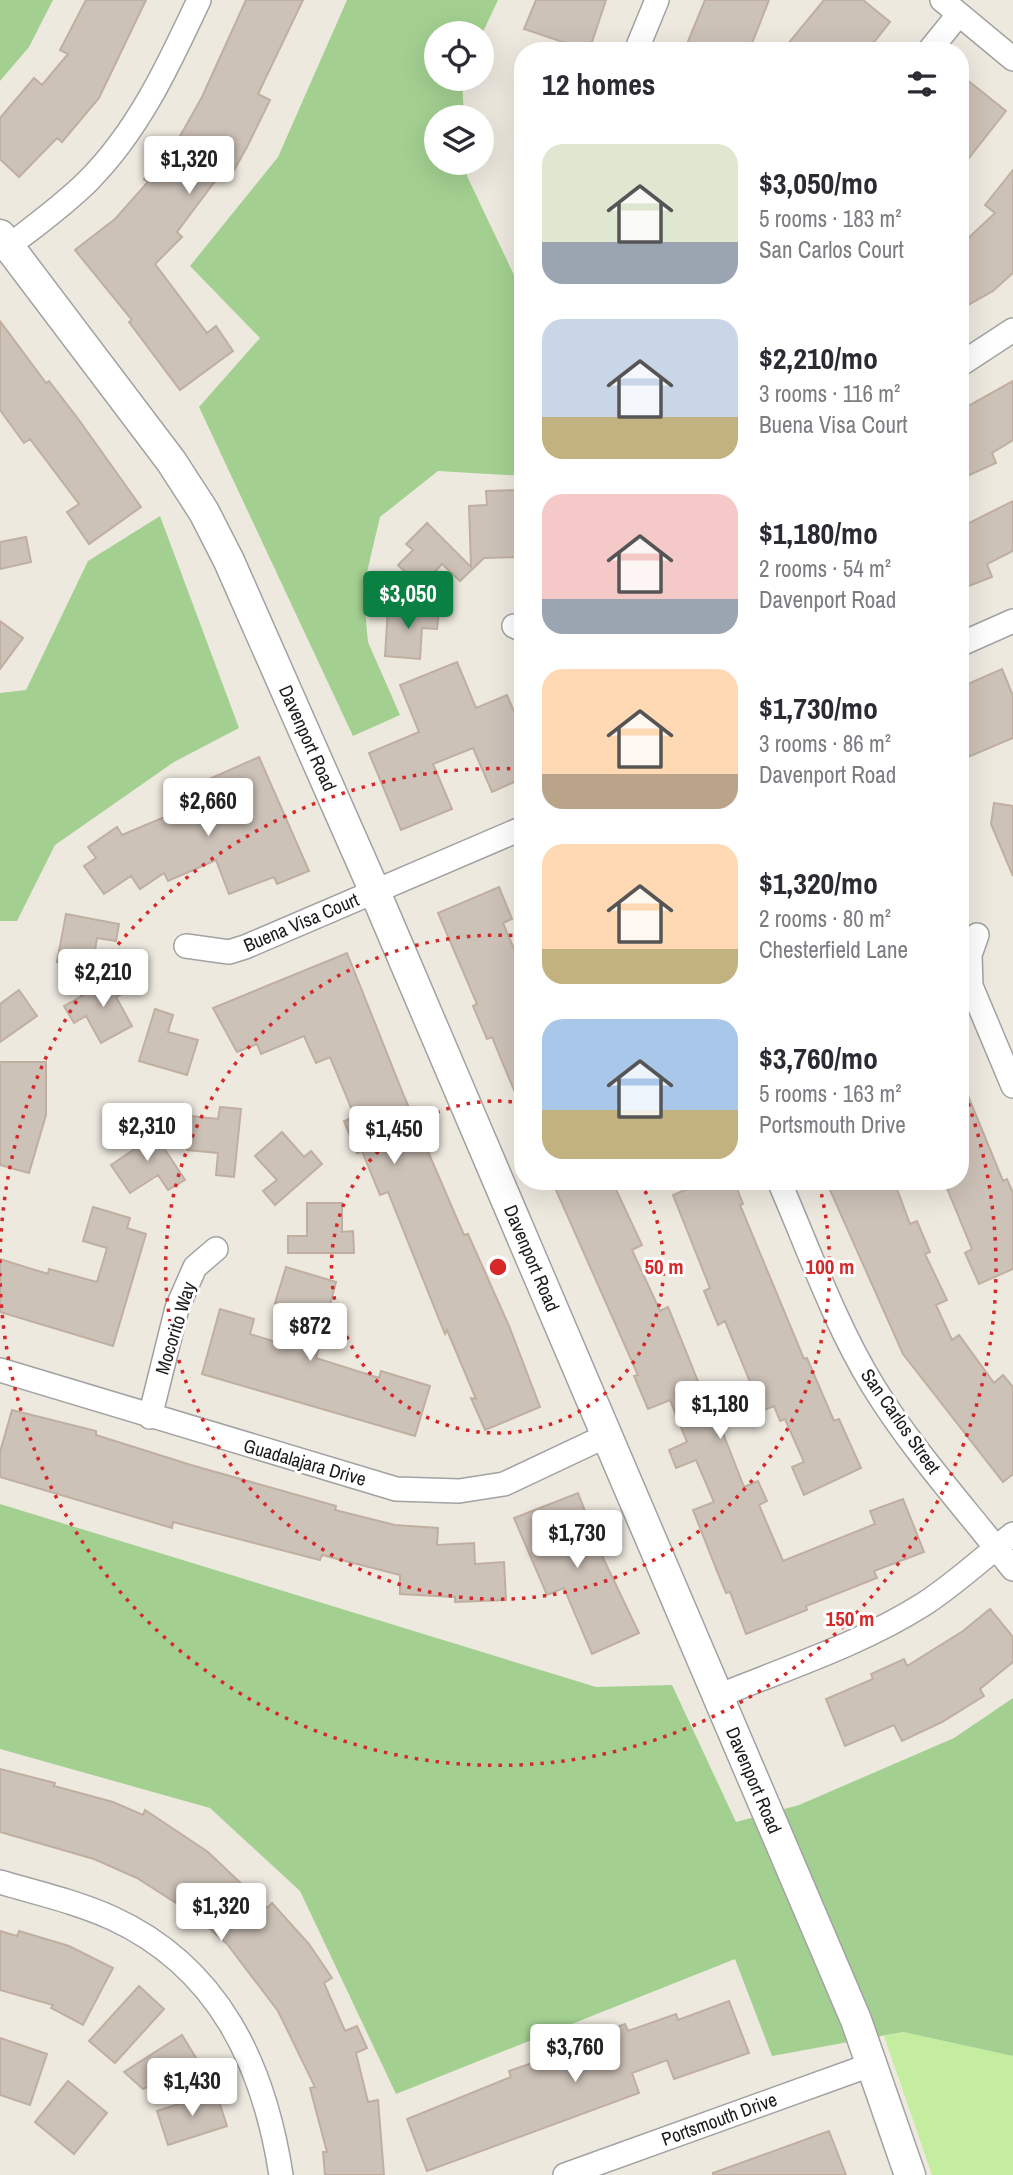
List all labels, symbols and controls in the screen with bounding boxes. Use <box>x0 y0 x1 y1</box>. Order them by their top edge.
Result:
map controls <box>424 21 494 175</box>
button: locate <box>424 21 494 91</box>
text: 12 homes <box>542 64 656 104</box>
icon: filters <box>903 65 941 103</box>
button: layers <box>424 105 494 175</box>
pin: $1,320 <box>132 136 246 196</box>
text: $1,320 <box>160 143 218 174</box>
text: $3,050/mo <box>759 163 878 203</box>
icon: home <box>598 172 682 256</box>
text: 5 rooms · 183 m² <box>759 203 902 234</box>
text: San Carlos Court <box>759 234 904 265</box>
text: $2,210/mo <box>759 338 878 378</box>
icon: home <box>598 347 682 431</box>
text: 3 rooms · 116 m² <box>759 378 900 409</box>
text: Buena Visa Court <box>759 409 908 440</box>
text: $1,180/mo <box>759 513 878 553</box>
icon: home <box>598 522 682 606</box>
text: 2 rooms · 54 m² <box>759 553 891 584</box>
pin: $3,050 <box>351 572 465 631</box>
text: $3,050 <box>379 578 437 609</box>
text: Davenport Road <box>759 584 896 615</box>
street label: Davenport Road <box>273 681 343 795</box>
text: $1,730/mo <box>759 688 878 728</box>
icon: home <box>598 697 682 781</box>
text: 3 rooms · 86 m² <box>759 728 891 759</box>
text: Davenport Road <box>759 759 896 790</box>
pin: $2,660 <box>151 778 265 838</box>
text: $2,660 <box>179 785 237 816</box>
text: $1,320/mo <box>759 863 878 903</box>
icon: home <box>598 872 682 956</box>
street label: Buena Visa Court <box>239 886 363 958</box>
text: 2 rooms · 80 m² <box>759 903 891 934</box>
text: Chesterfield Lane <box>759 934 908 965</box>
pin: $2,210 <box>46 950 160 1009</box>
text: $2,210 <box>74 956 132 987</box>
text: $3,760/mo <box>759 1038 878 1078</box>
icon: home <box>598 1047 682 1131</box>
text: 5 rooms · 163 m² <box>759 1078 902 1109</box>
pin: $2,310 <box>90 1104 204 1163</box>
pin: $1,450 <box>337 1106 451 1166</box>
text: Portsmouth Drive <box>759 1109 906 1140</box>
text: $2,310 <box>118 1110 176 1141</box>
text: $1,450 <box>365 1113 423 1144</box>
street label: Davenport Road <box>498 1201 566 1315</box>
text: 50 m <box>644 1252 684 1281</box>
text: 100 m <box>806 1252 854 1281</box>
centre of rings <box>486 1255 510 1279</box>
street label: Mocorito Way <box>149 1278 201 1377</box>
pin: $872 <box>269 1304 351 1363</box>
text: $872 <box>289 1310 331 1341</box>
street label: San Carlos Street <box>855 1363 947 1479</box>
pin: $1,180 <box>663 1382 777 1441</box>
text: $1,180 <box>691 1388 749 1419</box>
street label: Guadalajara Drive <box>241 1432 369 1492</box>
pin: $1,730 <box>520 1510 634 1570</box>
text: $1,730 <box>548 1517 606 1548</box>
text: 150 m <box>826 1604 874 1633</box>
street label: Davenport Road <box>720 1723 788 1837</box>
pin: $1,320 <box>164 1884 278 1943</box>
text: $1,320 <box>192 1890 250 1921</box>
pin: $3,760 <box>518 2024 632 2084</box>
text: $3,760 <box>546 2031 604 2062</box>
pin: $1,430 <box>135 2058 249 2118</box>
text: $1,430 <box>163 2065 221 2096</box>
street label: Portsmouth Drive <box>658 2086 780 2152</box>

